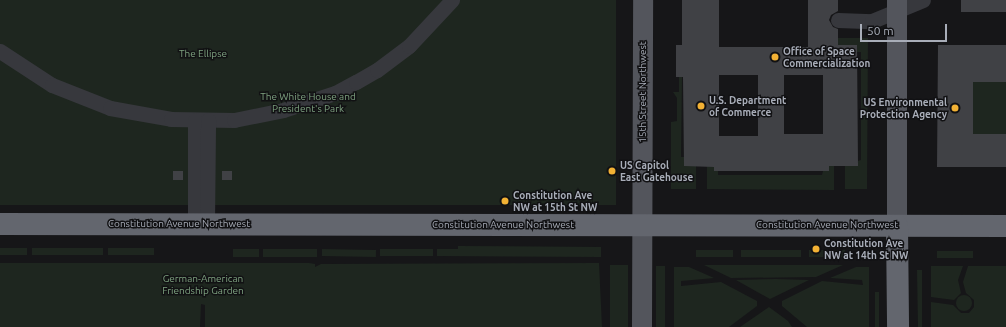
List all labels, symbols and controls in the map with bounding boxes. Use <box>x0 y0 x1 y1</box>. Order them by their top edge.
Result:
scale bar <box>862 16 949 42</box>
text: 50 m <box>867 24 894 37</box>
street label: 15th Street Northwest <box>637 41 649 143</box>
place label: Office of Space Commercialization <box>783 45 870 68</box>
park label: The Ellipse <box>179 48 227 60</box>
marker: Office of Space Commercialization <box>770 52 780 62</box>
park label: The White House and President's Park <box>260 90 356 114</box>
place label: U.S. Department of Commerce <box>709 94 786 118</box>
place label: US Environmental Protection Agency <box>860 96 947 120</box>
marker: U.S. Department of Commerce <box>696 101 706 111</box>
marker: US Environmental Protection Agency <box>950 103 960 113</box>
place label: US Capitol East Gatehouse <box>620 159 693 182</box>
marker: US Capitol East Gatehouse <box>607 166 617 176</box>
place label: Constitution Ave NW at 15th St NW <box>513 189 597 212</box>
marker: Constitution Ave NW at 15th St NW <box>500 196 510 206</box>
street label: Constitution Avenue Northwest <box>108 218 250 230</box>
street label: Constitution Avenue Northwest <box>432 219 574 231</box>
street label: Constitution Avenue Northwest <box>756 219 898 231</box>
place label: Constitution Ave NW at 14th St NW <box>824 237 908 260</box>
marker: Constitution Ave NW at 14th St NW <box>811 244 821 254</box>
park label: German-American Friendship Garden <box>162 272 244 296</box>

